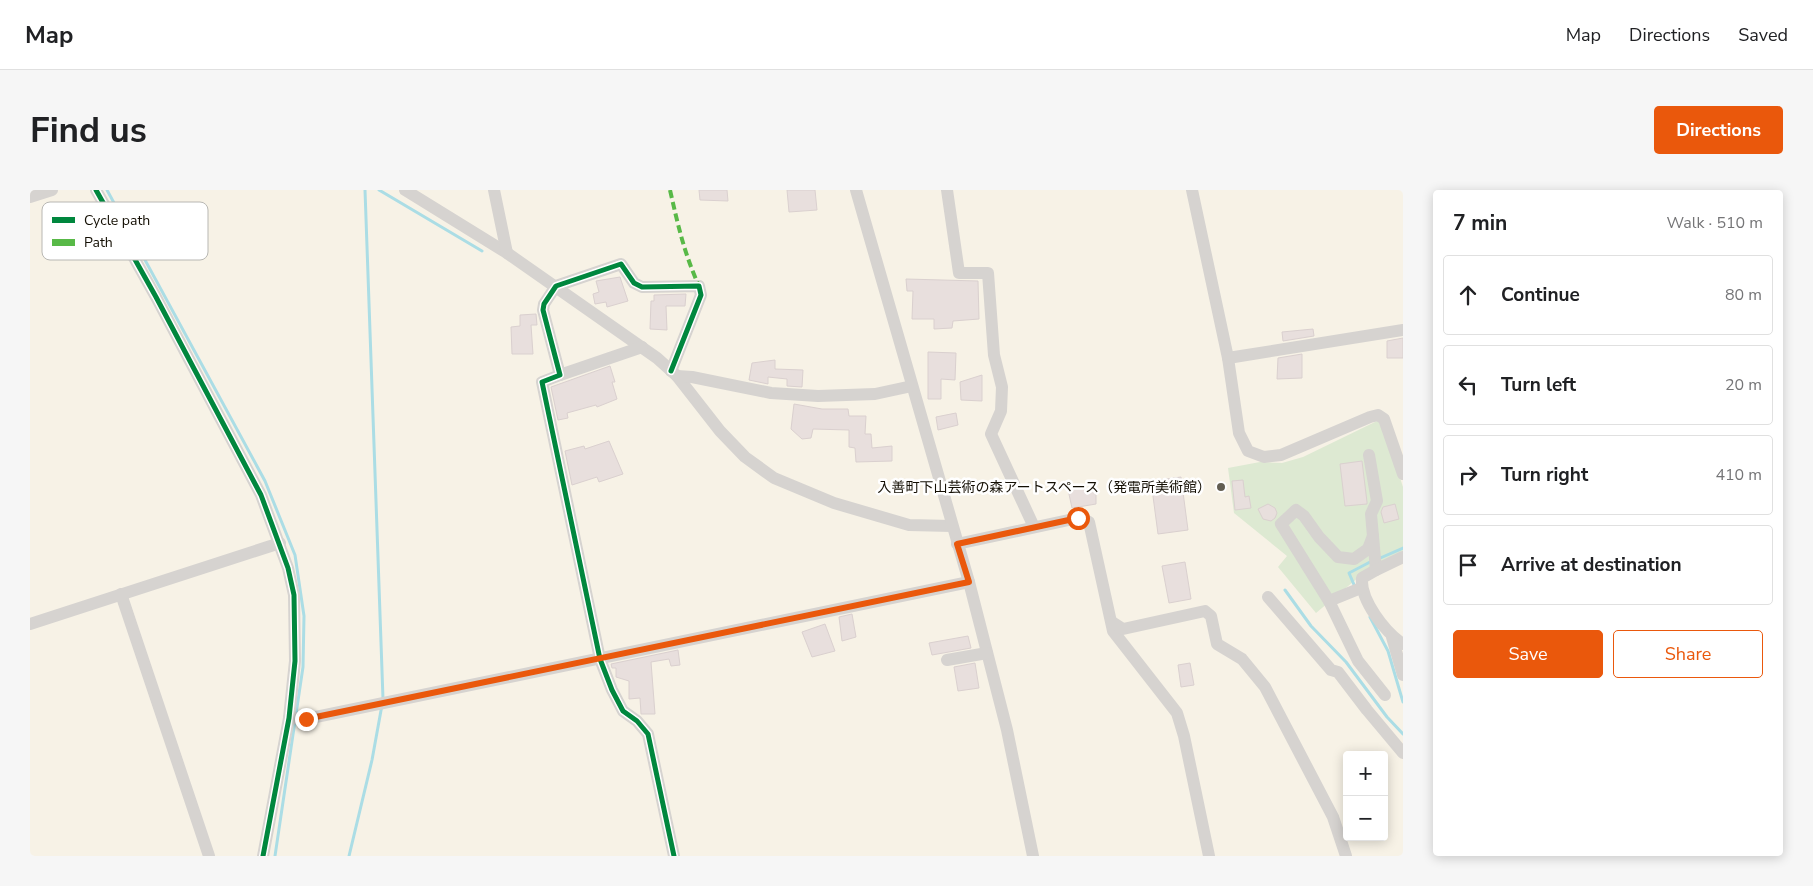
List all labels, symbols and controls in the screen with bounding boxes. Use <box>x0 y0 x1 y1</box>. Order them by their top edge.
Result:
text: Map <box>25 19 73 51</box>
text: Map <box>1566 23 1601 47</box>
text: Directions <box>1629 23 1710 47</box>
text: Saved <box>1738 23 1788 47</box>
button: Directions <box>1654 106 1783 154</box>
text: Find us <box>30 107 147 154</box>
legend <box>42 202 208 260</box>
text: 7 min <box>1453 209 1507 237</box>
text: Cycle path <box>84 211 150 230</box>
text: Walk · 510 m <box>1667 212 1763 234</box>
text: Path <box>84 233 113 252</box>
icon: ahead <box>1454 281 1482 309</box>
text: Continue <box>1501 282 1580 308</box>
text: 80 m <box>1725 284 1762 306</box>
icon: left <box>1454 371 1482 399</box>
text: Turn left <box>1501 372 1576 398</box>
text: 20 m <box>1725 374 1762 396</box>
icon: right <box>1454 461 1482 489</box>
text: Turn right <box>1501 462 1588 488</box>
text: 410 m <box>1715 464 1762 486</box>
place label: 入善町下山芸術の森アートスペース（発電所美術館） <box>878 478 1211 497</box>
marker: 入善町下山芸術の森アートスペース（発電所美術館） <box>1215 481 1227 493</box>
route start <box>1067 507 1090 530</box>
icon: arrive <box>1454 551 1482 579</box>
text: Arrive at destination <box>1501 552 1682 578</box>
button: Save <box>1453 630 1603 678</box>
button: Share <box>1613 630 1763 678</box>
route end <box>295 708 318 731</box>
map controls <box>1343 751 1388 841</box>
button: + <box>1343 751 1388 796</box>
button: − <box>1343 796 1388 841</box>

